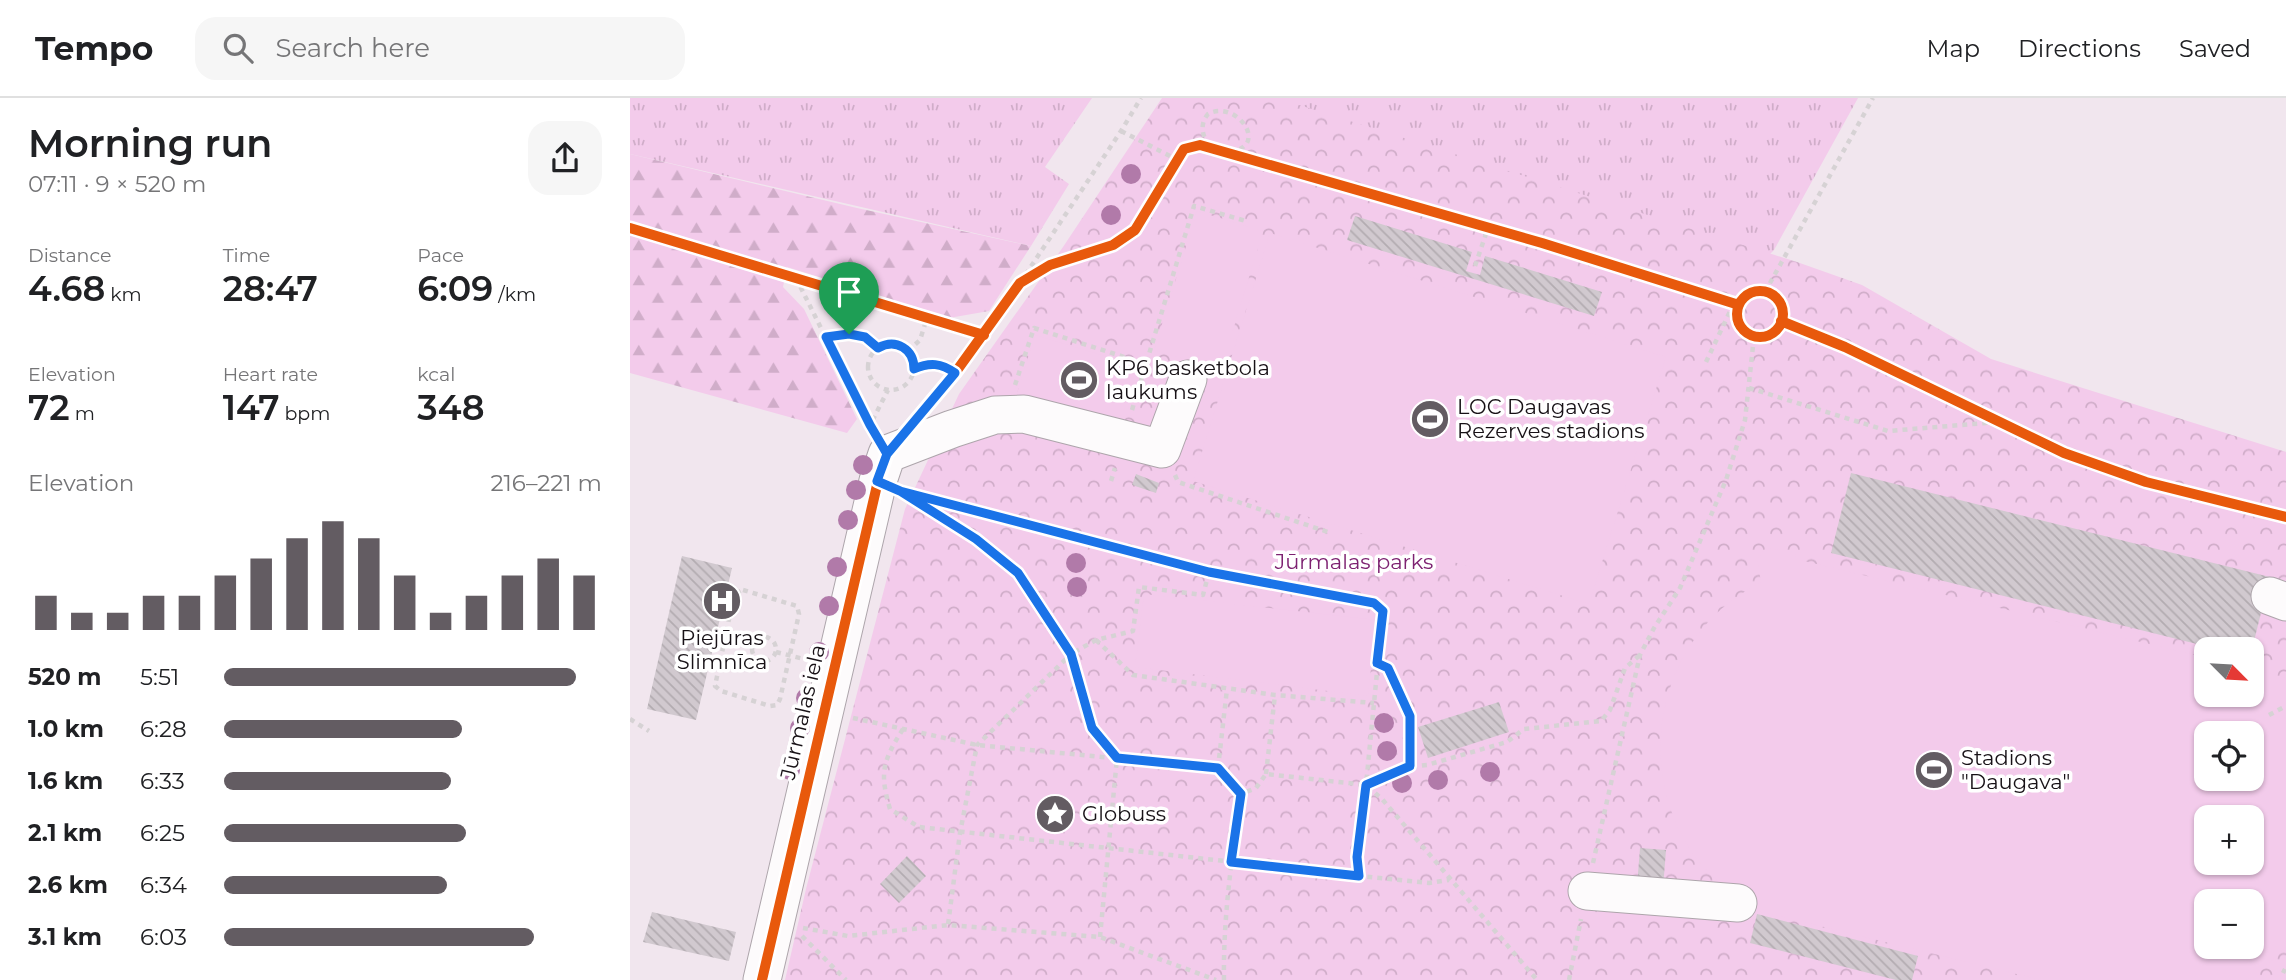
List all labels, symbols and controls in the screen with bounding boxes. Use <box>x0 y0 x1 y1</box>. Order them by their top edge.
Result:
search box <box>195 17 685 80</box>
text: Tempo <box>35 28 153 68</box>
icon: search <box>219 29 257 67</box>
text: Search here <box>275 32 430 64</box>
text: Map <box>1927 34 1980 63</box>
text: Directions <box>2018 34 2141 63</box>
text: Saved <box>2179 34 2251 63</box>
text: Morning run <box>28 120 272 167</box>
button: share <box>528 121 602 195</box>
text: 07:11 · 9 × 520 m <box>28 170 206 198</box>
text: Distance <box>28 244 111 267</box>
text: Time <box>223 244 270 267</box>
text: Pace <box>417 244 464 267</box>
pin <box>819 262 879 334</box>
text: 4.68 <box>28 267 105 310</box>
text: 28:47 <box>223 267 318 310</box>
text: 6:09 <box>417 267 493 310</box>
icon: arrive <box>830 273 868 311</box>
text: km <box>105 283 142 306</box>
text: /km <box>493 283 536 306</box>
place label: KP6 basketbola laukums <box>1106 355 1270 404</box>
sports icon: KP6 basketbola laukums <box>1058 359 1100 401</box>
text: Elevation <box>28 363 116 386</box>
text: Heart rate <box>223 363 318 386</box>
text: kcal <box>417 363 455 386</box>
text: 72 <box>28 386 70 429</box>
text: 147 <box>223 386 279 429</box>
text: 348 <box>417 386 485 429</box>
place label: LOC Daugavas Rezerves stadions <box>1457 394 1644 443</box>
sports icon: LOC Daugavas Rezerves stadions <box>1409 398 1451 440</box>
text: m <box>70 402 95 425</box>
text: bpm <box>279 402 330 425</box>
text: Elevation <box>28 469 134 497</box>
text: 216–221 m <box>490 469 602 497</box>
park label: Jūrmalas parks <box>1274 549 1433 574</box>
hospital icon: Piejūras Slimnīca <box>701 580 743 622</box>
place label: Piejūras Slimnīca <box>677 625 767 674</box>
north arrow <box>2194 637 2264 707</box>
map controls <box>2194 637 2264 959</box>
street label: Jūrmalas iela <box>775 642 830 783</box>
text: 520 m <box>28 663 101 691</box>
text: 5:51 <box>140 663 179 691</box>
text: 1.0 km <box>28 715 104 743</box>
text: 6:28 <box>140 715 187 743</box>
button: locate <box>2194 721 2264 791</box>
place label: Stadions "Daugava" <box>1961 745 2070 794</box>
sports icon: Stadions "Daugava" <box>1913 749 1955 791</box>
text: 1.6 km <box>28 767 103 795</box>
text: 6:33 <box>140 767 185 795</box>
place icon: Globuss <box>1034 793 1076 835</box>
place label: Globuss <box>1082 801 1166 826</box>
button: + <box>2194 805 2264 875</box>
text: 2.1 km <box>28 819 102 847</box>
text: 6:25 <box>140 819 185 847</box>
text: 2.6 km <box>28 871 108 899</box>
text: 6:34 <box>140 871 187 899</box>
button: − <box>2194 889 2264 959</box>
text: 3.1 km <box>28 923 102 951</box>
text: 6:03 <box>140 923 187 951</box>

